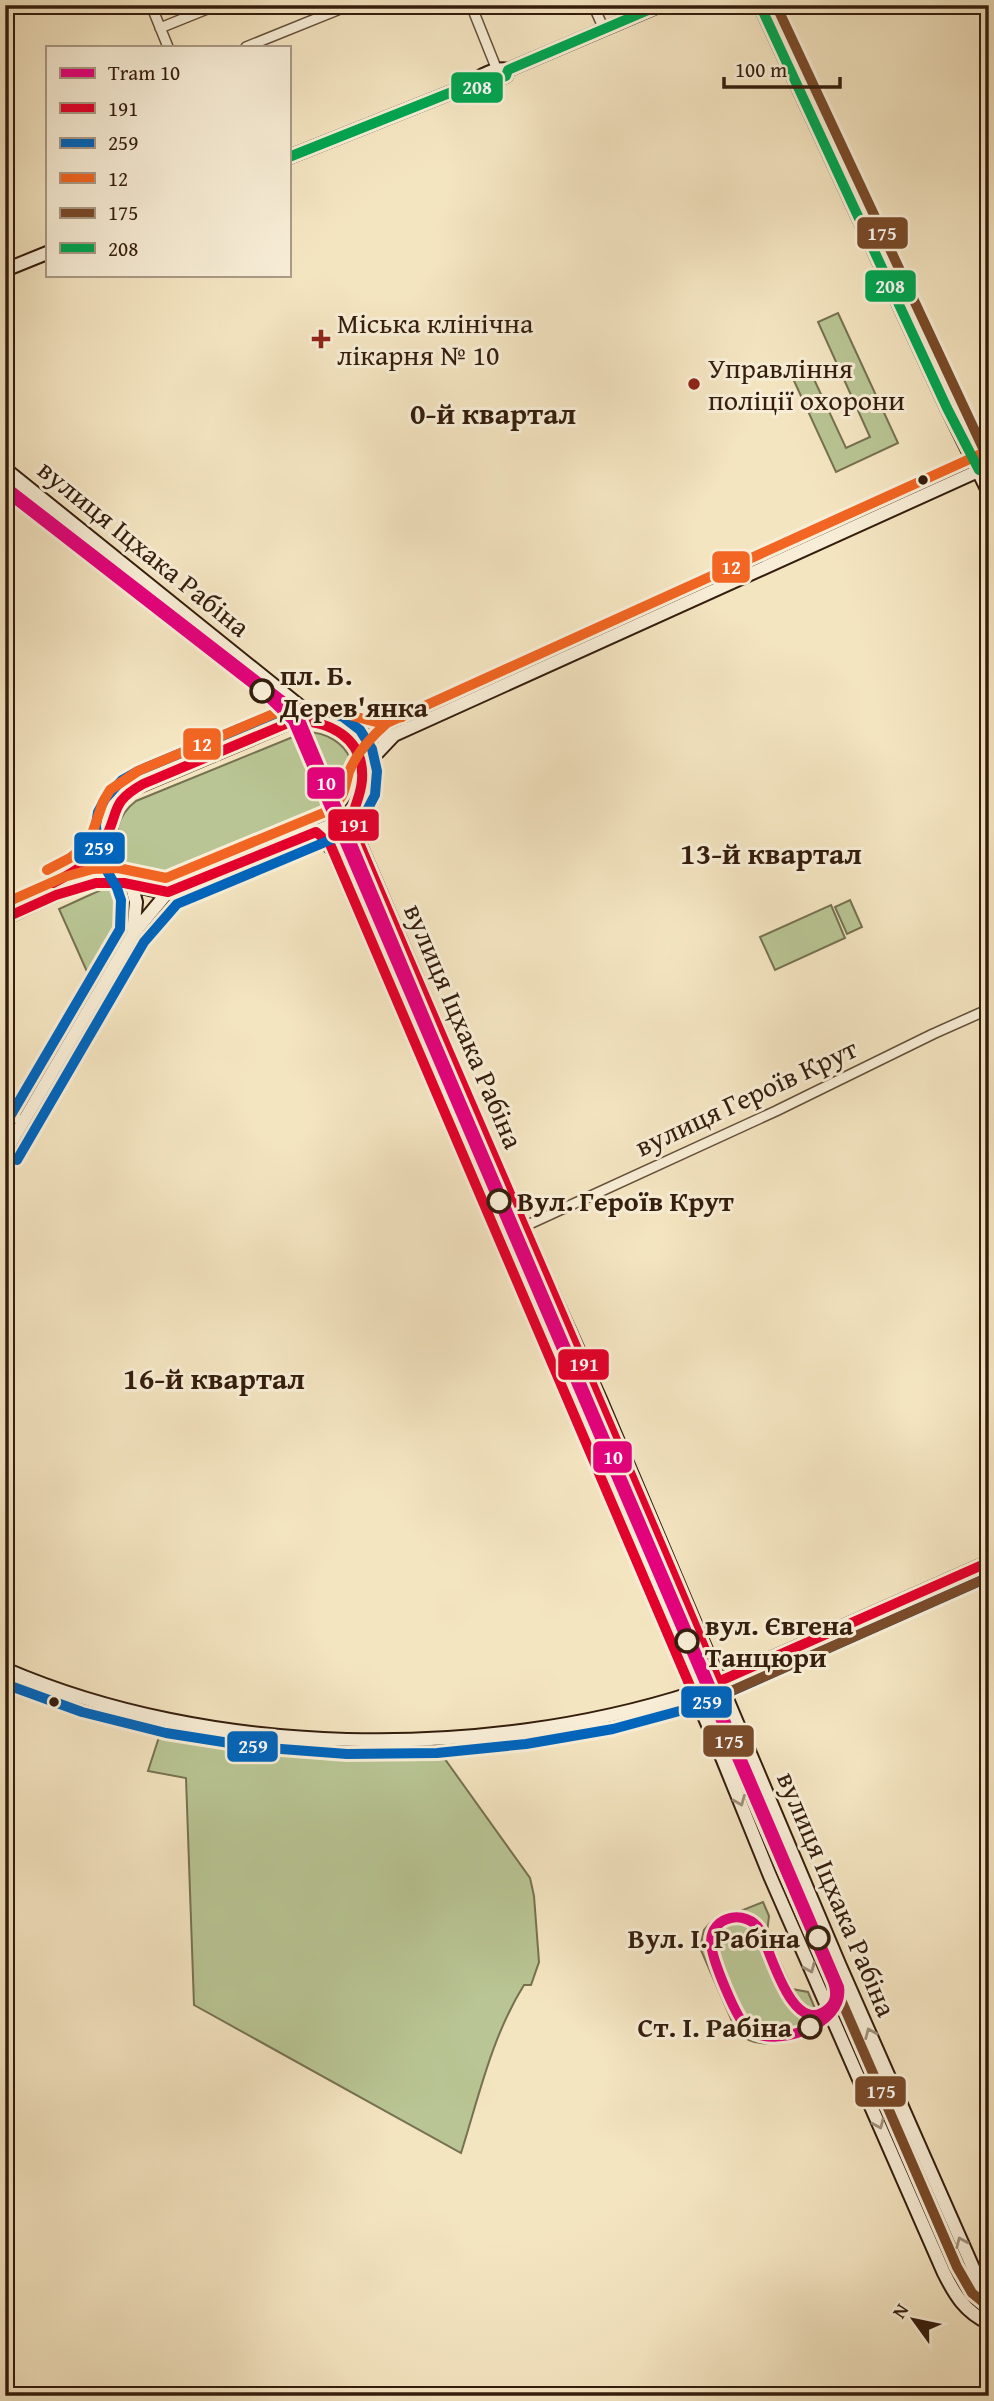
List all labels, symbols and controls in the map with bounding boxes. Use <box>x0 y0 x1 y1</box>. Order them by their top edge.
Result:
legend <box>46 46 290 276</box>
scale bar <box>724 46 840 90</box>
text: 100 m <box>735 54 787 85</box>
text: Tram 10 <box>108 57 180 88</box>
line badge: 208 <box>450 71 504 104</box>
text: 208 <box>462 73 492 101</box>
text: 191 <box>108 93 138 124</box>
text: 259 <box>108 127 138 158</box>
text: 12 <box>108 163 128 194</box>
text: 175 <box>108 197 138 228</box>
line badge: 175 <box>856 216 909 250</box>
text: 175 <box>867 219 897 247</box>
text: 208 <box>108 233 138 264</box>
line badge: 208 <box>864 269 917 303</box>
text: 208 <box>875 272 905 300</box>
place label: Міська клінічна лікарня № 10 <box>337 302 534 375</box>
marker: Міська клінічна лікарня № 10 <box>311 329 331 349</box>
place label: Управління поліції охорони <box>708 347 905 420</box>
marker: Управління поліції охорони <box>686 376 702 392</box>
district label: 0-й квартал <box>410 391 576 435</box>
street label: вулиця Іцхака Рабіна <box>29 449 260 647</box>
unlabelled marker <box>916 473 930 487</box>
line badge: 12 <box>711 550 751 584</box>
text: 12 <box>721 553 741 581</box>
place label: пл. Б. Дерев'янка <box>279 654 429 727</box>
marker: пл. Б. Дерев'янка <box>250 679 274 703</box>
line badge: 12 <box>182 727 222 761</box>
text: 12 <box>192 730 212 758</box>
line badge: 10 <box>306 766 346 800</box>
text: 10 <box>316 769 336 797</box>
line badge: 191 <box>327 808 380 842</box>
text: 191 <box>339 811 369 839</box>
line badge: 259 <box>73 831 126 865</box>
district label: 13-й квартал <box>680 831 862 875</box>
text: 259 <box>84 834 114 862</box>
street label: вулиця Іцхака Рабіна <box>394 897 535 1155</box>
street label: вулиця Героїв Крут <box>628 1027 864 1166</box>
place label: Вул. Героїв Крут <box>517 1180 734 1221</box>
marker: Вул. Героїв Крут <box>487 1189 511 1213</box>
line badge: 191 <box>557 1348 610 1381</box>
text: 191 <box>569 1350 599 1378</box>
district label: 16-й квартал <box>123 1356 305 1400</box>
line badge: 10 <box>592 1440 633 1474</box>
text: 10 <box>603 1443 623 1471</box>
place label: вул. Євгена Танцюри <box>705 1604 854 1677</box>
marker: вул. Євгена Танцюри <box>675 1629 699 1653</box>
line badge: 259 <box>680 1685 733 1719</box>
text: 259 <box>692 1688 722 1716</box>
unlabelled marker <box>47 1695 61 1709</box>
line badge: 175 <box>702 1724 755 1758</box>
text: 175 <box>714 1727 744 1755</box>
line badge: 259 <box>226 1730 279 1763</box>
text: 259 <box>238 1732 268 1760</box>
street label: вулиця Іцхака Рабіна <box>767 1765 908 2023</box>
one-way arrow <box>731 1794 745 1806</box>
place label: Вул. І. Рабіна <box>628 1917 801 1958</box>
marker: Вул. І. Рабіна <box>806 1926 830 1950</box>
one-way arrow <box>802 1961 816 1973</box>
place label: Ст. І. Рабіна <box>638 2006 793 2047</box>
marker: Ст. І. Рабіна <box>798 2015 822 2039</box>
one-way arrow <box>864 2028 878 2040</box>
line badge: 175 <box>854 2075 907 2108</box>
text: 175 <box>866 2077 896 2105</box>
one-way arrow <box>871 2117 885 2129</box>
one-way arrow <box>955 2237 969 2249</box>
north arrow <box>878 2286 948 2356</box>
text: N <box>885 2298 915 2324</box>

